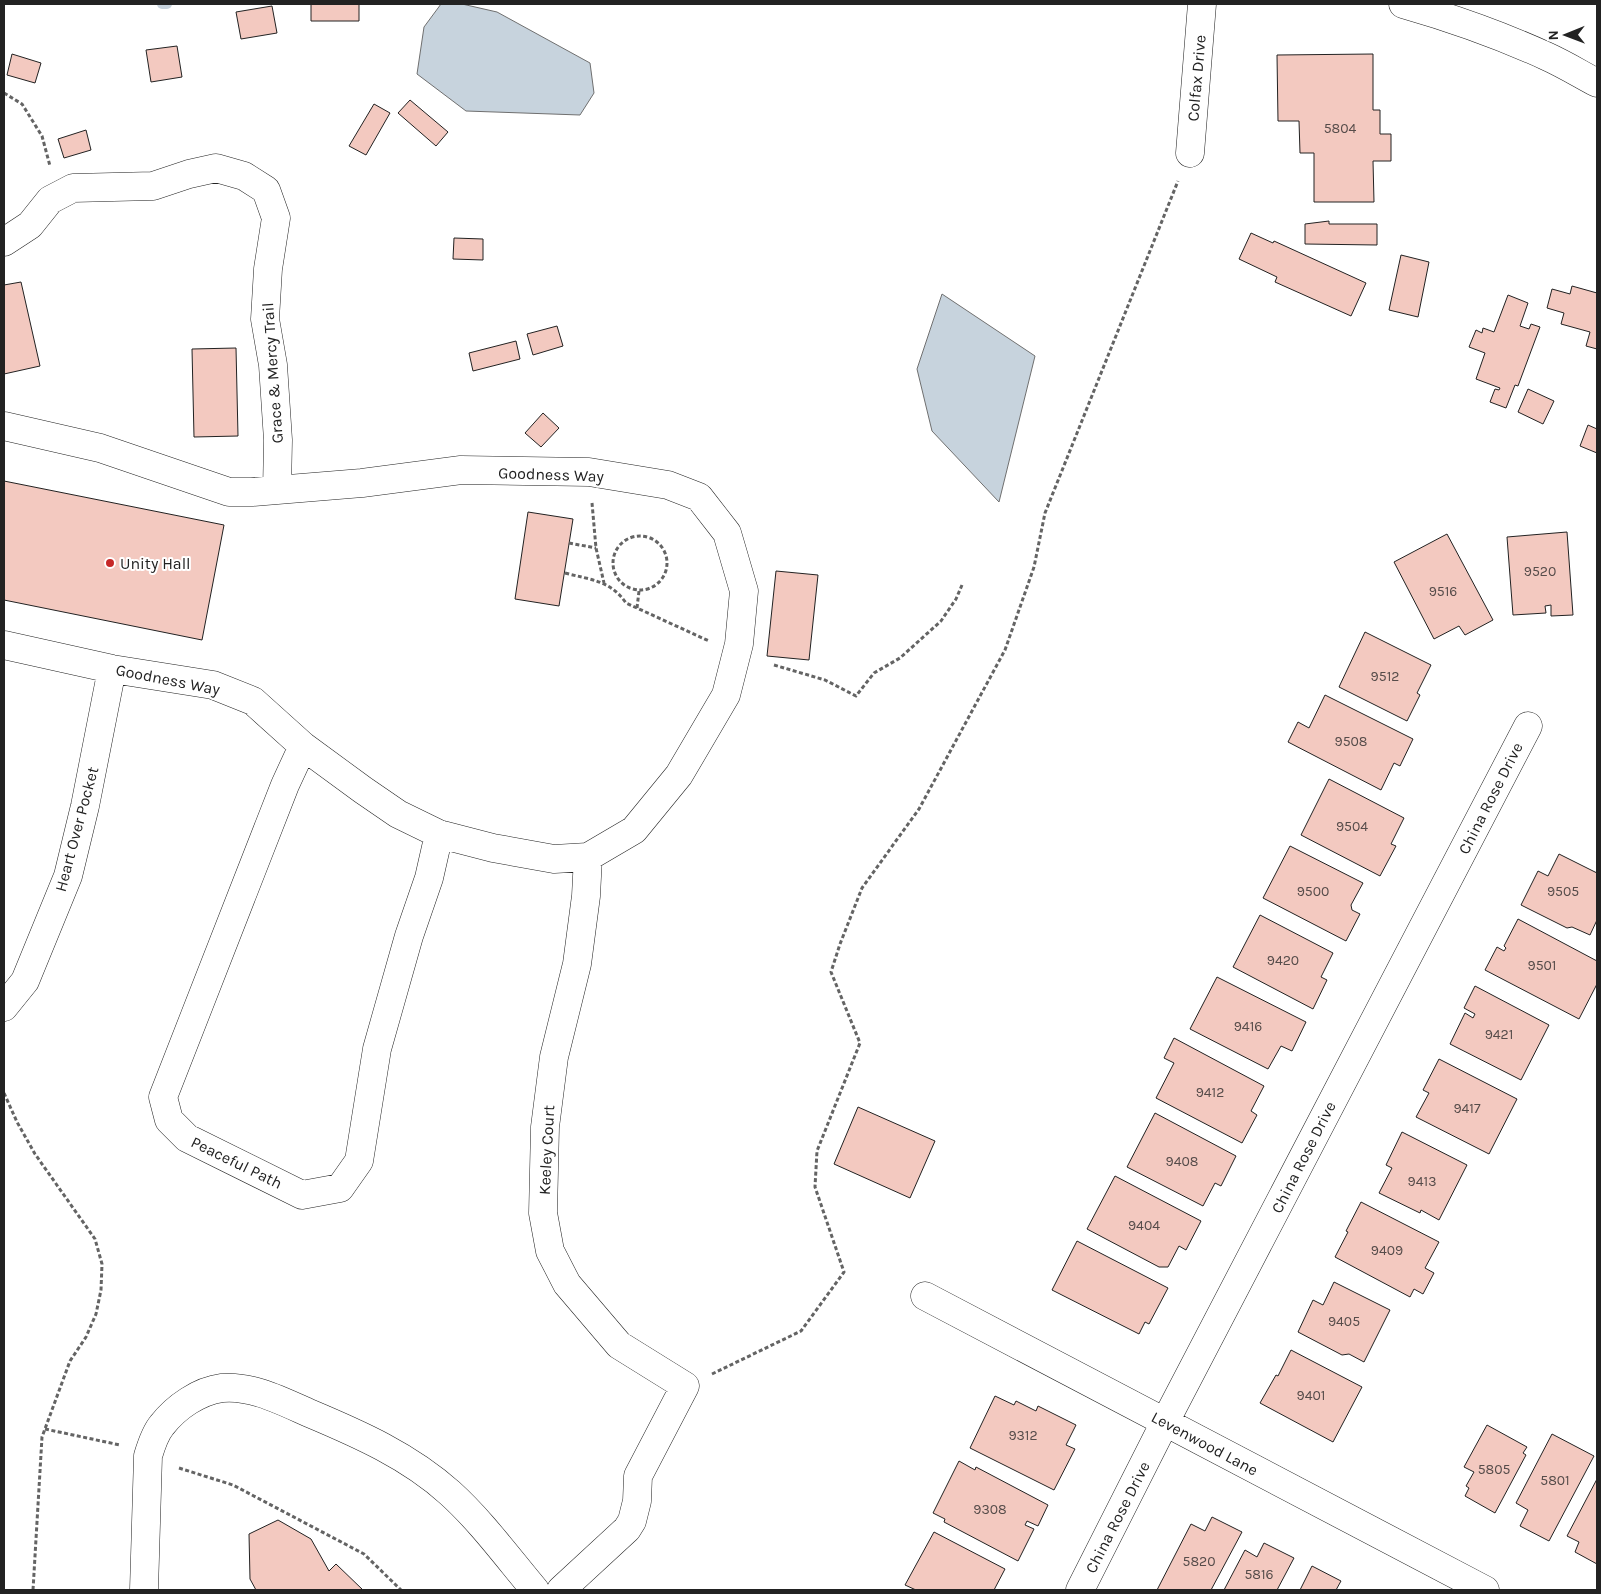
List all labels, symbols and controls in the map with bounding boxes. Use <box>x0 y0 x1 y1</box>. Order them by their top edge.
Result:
north arrow <box>1541 10 1591 60</box>
text: N <box>1545 30 1562 40</box>
street label: Colfax Drive <box>1183 34 1210 122</box>
house number: 5804 <box>1324 120 1356 137</box>
street label: Grace & Mercy Trail <box>258 302 287 444</box>
street label: Goodness Way <box>498 463 605 486</box>
place label: Unity Hall <box>120 554 191 573</box>
marker: Unity Hall <box>104 557 116 569</box>
house number: 9520 <box>1524 563 1556 580</box>
house number: 9516 <box>1429 583 1457 600</box>
street label: Goodness Way <box>114 660 222 699</box>
house number: 9512 <box>1371 668 1399 685</box>
house number: 9508 <box>1335 733 1367 750</box>
street label: China Rose Drive <box>1454 739 1527 857</box>
street label: Heart Over Pocket <box>51 765 102 894</box>
house number: 9504 <box>1336 818 1368 835</box>
house number: 9500 <box>1297 883 1329 900</box>
house number: 9505 <box>1547 883 1579 900</box>
house number: 9420 <box>1267 952 1299 969</box>
house number: 9501 <box>1528 957 1556 974</box>
house number: 9416 <box>1234 1018 1262 1035</box>
house number: 9421 <box>1485 1026 1513 1043</box>
house number: 9412 <box>1196 1084 1224 1101</box>
street label: China Rose Drive <box>1267 1098 1340 1216</box>
house number: 9417 <box>1453 1100 1481 1117</box>
street label: Keeley Court <box>535 1105 558 1196</box>
street label: Peaceful Path <box>188 1132 285 1193</box>
house number: 9408 <box>1166 1153 1198 1170</box>
house number: 9413 <box>1408 1173 1436 1190</box>
house number: 9404 <box>1128 1217 1160 1234</box>
house number: 9409 <box>1371 1242 1403 1259</box>
house number: 9405 <box>1328 1313 1360 1330</box>
house number: 9401 <box>1297 1387 1325 1404</box>
street label: Levenwood Lane <box>1148 1407 1261 1480</box>
house number: 9312 <box>1008 1427 1038 1444</box>
street label: China Rose Drive <box>1081 1458 1154 1576</box>
house number: 5805 <box>1478 1461 1510 1478</box>
house number: 5801 <box>1540 1472 1570 1489</box>
house number: 9308 <box>973 1501 1007 1518</box>
house number: 5820 <box>1183 1553 1215 1570</box>
house number: 5816 <box>1244 1566 1274 1583</box>

